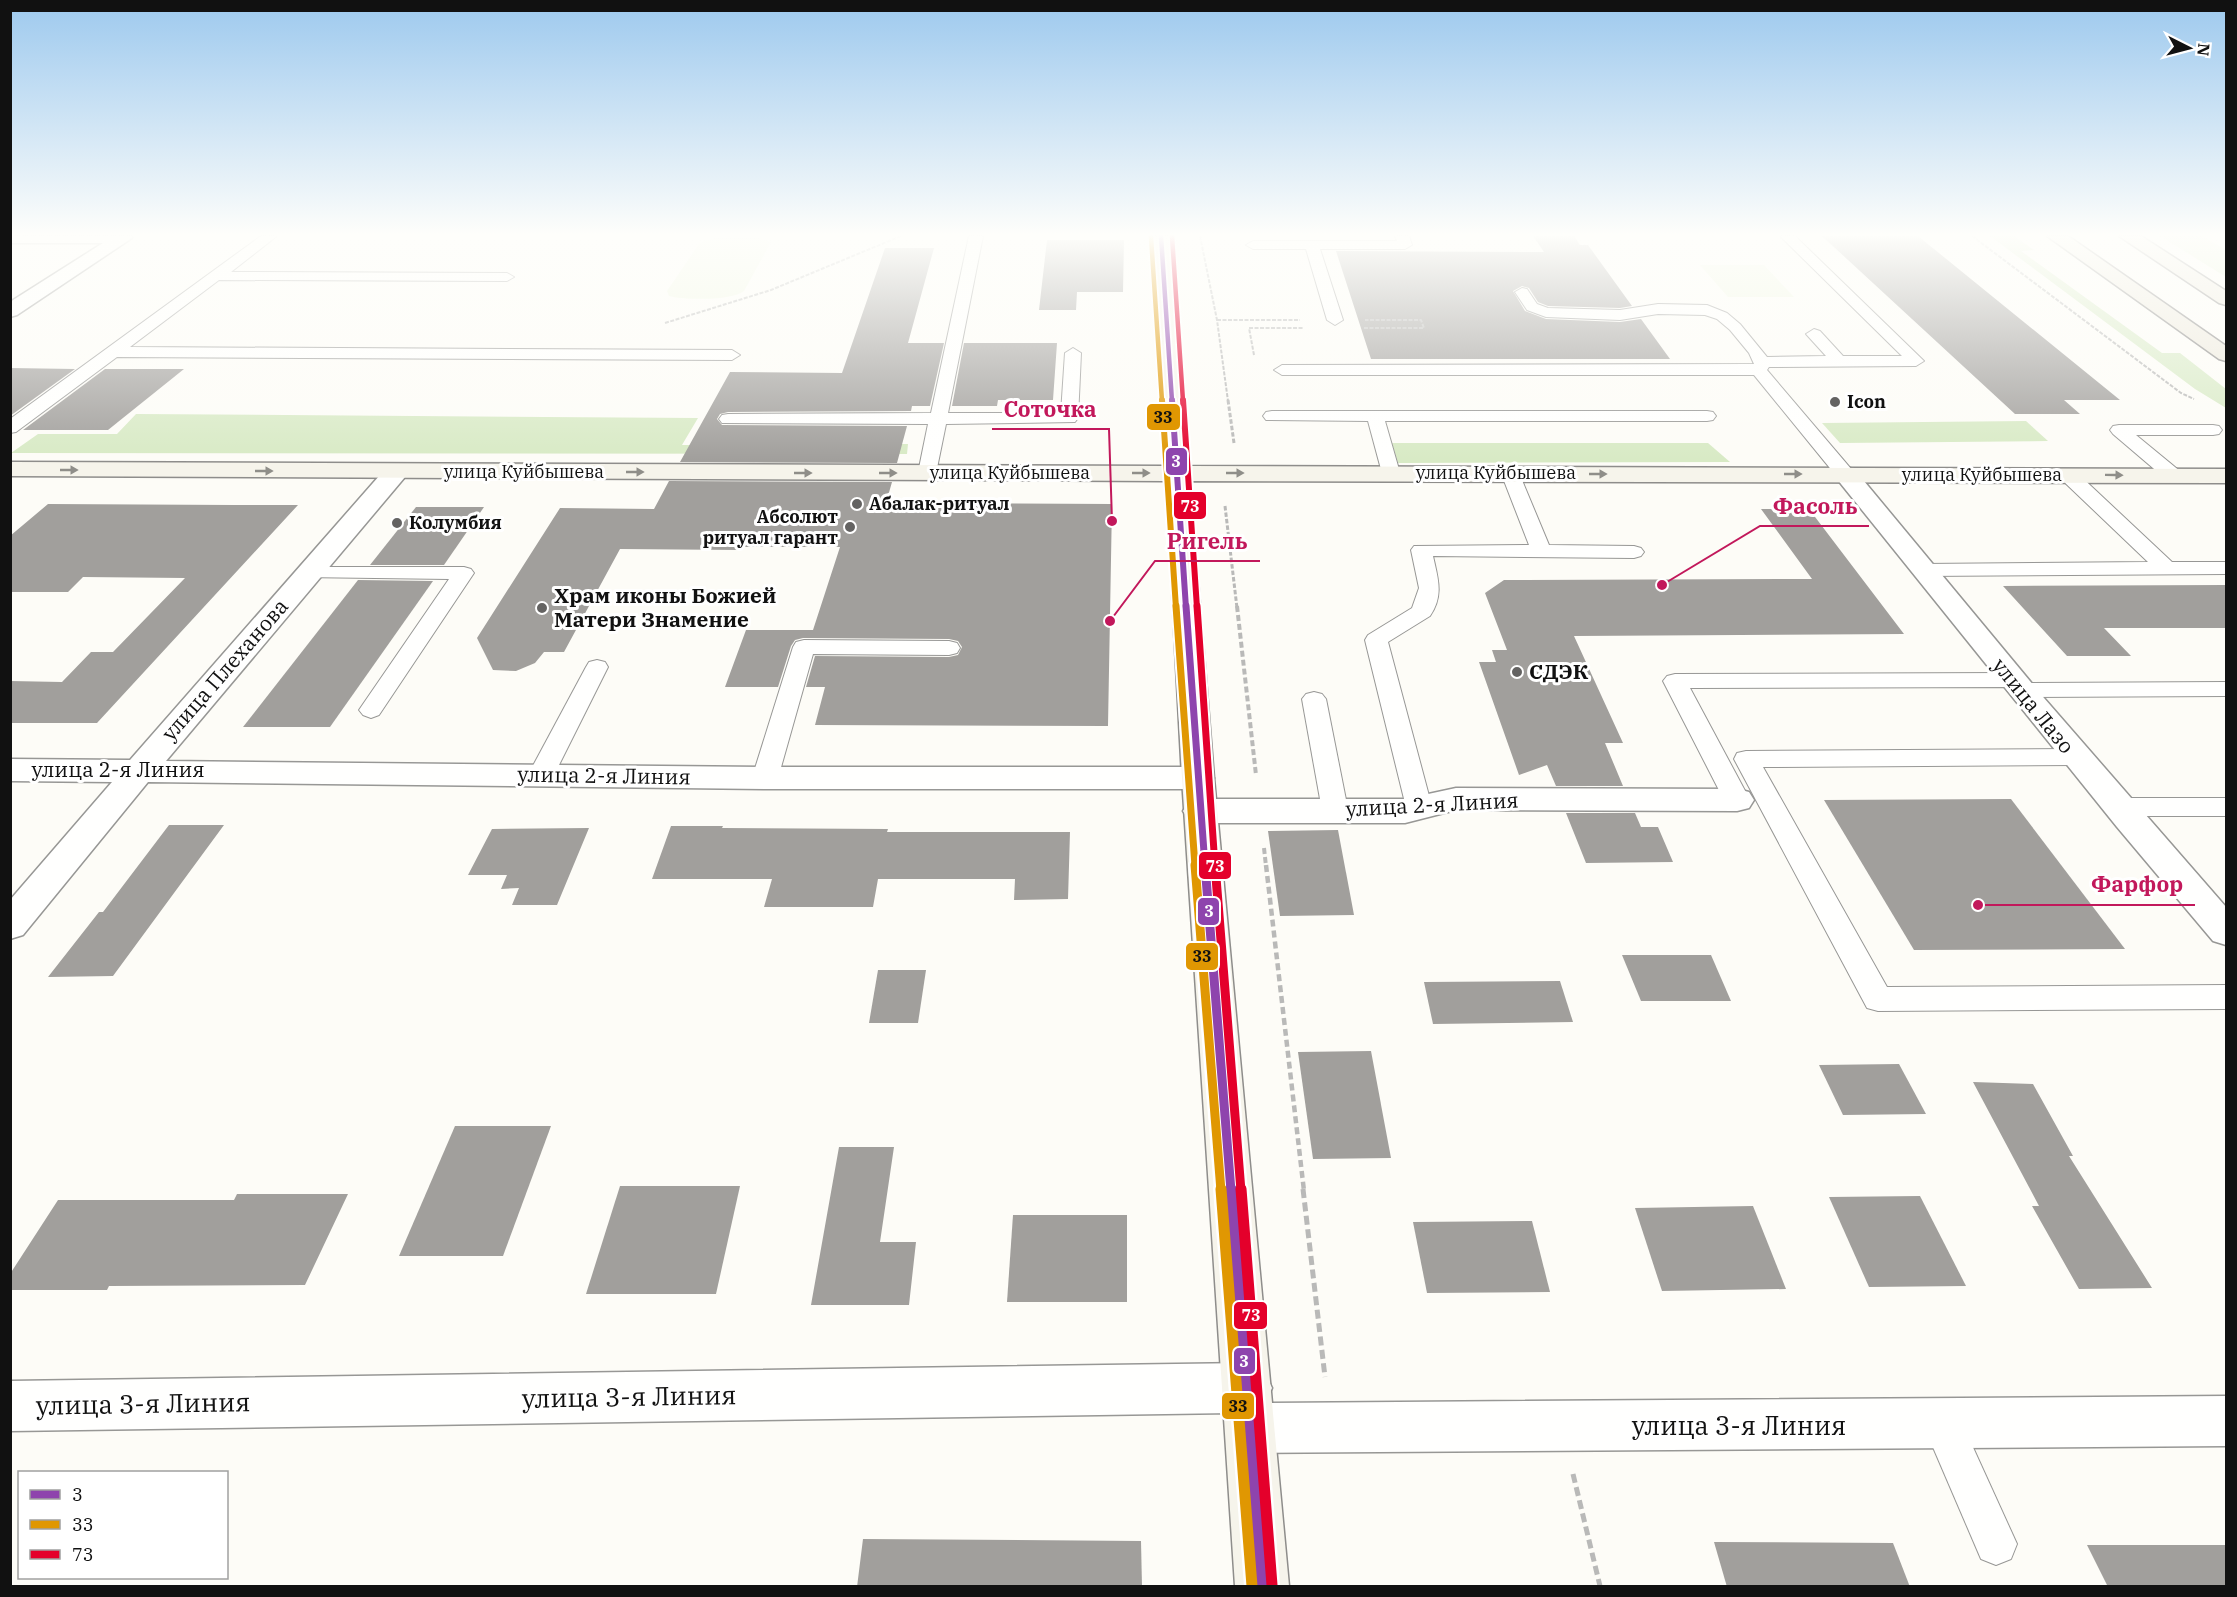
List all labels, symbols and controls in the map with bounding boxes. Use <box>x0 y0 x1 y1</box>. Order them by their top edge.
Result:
north arrow <box>2159 18 2219 78</box>
text: N <box>2193 42 2215 57</box>
callout: Соточка <box>992 389 1109 429</box>
place label: Icon <box>1847 390 1886 413</box>
text: Соточка <box>1003 394 1097 423</box>
marker: Icon <box>1828 395 1842 409</box>
line badge: 33 <box>1146 403 1181 431</box>
text: 33 <box>1153 407 1173 427</box>
line badge: 3 <box>1165 447 1188 476</box>
text: 3 <box>1171 451 1181 471</box>
street label: улица Куйбышева <box>444 460 604 483</box>
street label: улица Куйбышева <box>930 461 1090 484</box>
street label: улица Куйбышева <box>1416 461 1576 484</box>
street label: улица Куйбышева <box>1902 463 2062 486</box>
one-way arrow <box>59 465 78 475</box>
one-way arrow <box>254 466 273 476</box>
one-way arrow <box>626 467 645 477</box>
one-way arrow <box>793 468 812 477</box>
one-way arrow <box>879 468 898 478</box>
one-way arrow <box>1132 468 1151 478</box>
one-way arrow <box>1225 468 1244 478</box>
one-way arrow <box>1588 469 1607 479</box>
one-way arrow <box>1783 469 1802 479</box>
one-way arrow <box>2104 470 2123 480</box>
callout: Фасоль <box>1760 486 1869 526</box>
line badge: 73 <box>1173 491 1207 520</box>
text: Фасоль <box>1773 491 1858 520</box>
place label: Абалак-ритуал <box>869 492 1010 515</box>
text: 73 <box>1180 496 1200 516</box>
marker: Абалак-ритуал <box>850 497 864 511</box>
place label: Абсолют ритуал гарант <box>703 505 838 549</box>
place label: Колумбия <box>409 511 502 534</box>
marker: Колумбия <box>390 516 404 530</box>
marker: Абсолют ритуал гарант <box>843 520 857 534</box>
callout: Ригель <box>1155 521 1260 561</box>
text: Ригель <box>1167 526 1248 555</box>
place label: Храм иконы Божией Матери Знамение <box>554 581 776 633</box>
street label: улица Плеханова <box>155 592 294 746</box>
marker: Храм иконы Божией Матери Знамение <box>535 601 549 615</box>
street label: улица Лазо <box>1987 652 2081 759</box>
place label: СДЭК <box>1529 657 1589 685</box>
marker: СДЭК <box>1510 665 1524 679</box>
street label: улица 2-я Линия <box>31 755 205 783</box>
street label: улица 2-я Линия <box>517 759 691 791</box>
street label: улица 2-я Линия <box>1345 785 1519 823</box>
line badge: 73 <box>1198 851 1232 880</box>
text: 73 <box>1205 856 1225 876</box>
callout: Фарфор <box>2079 865 2195 905</box>
text: Фарфор <box>2091 869 2183 898</box>
line badge: 3 <box>1197 897 1220 926</box>
text: 3 <box>1204 901 1214 921</box>
line badge: 33 <box>1185 942 1219 971</box>
text: 33 <box>1192 946 1212 966</box>
line badge: 73 <box>1233 1301 1268 1330</box>
text: 73 <box>1241 1305 1261 1325</box>
line badge: 3 <box>1233 1347 1256 1375</box>
text: 3 <box>1239 1351 1249 1371</box>
street label: улица 3-я Линия <box>521 1377 737 1415</box>
street label: улица 3-я Линия <box>35 1384 251 1422</box>
line badge: 33 <box>1221 1392 1255 1420</box>
text: 33 <box>1228 1396 1248 1416</box>
street label: улица 3-я Линия <box>1632 1408 1846 1442</box>
legend <box>18 1471 228 1579</box>
text: 3 <box>72 1483 83 1506</box>
text: 33 <box>72 1513 94 1536</box>
text: 73 <box>72 1543 94 1566</box>

